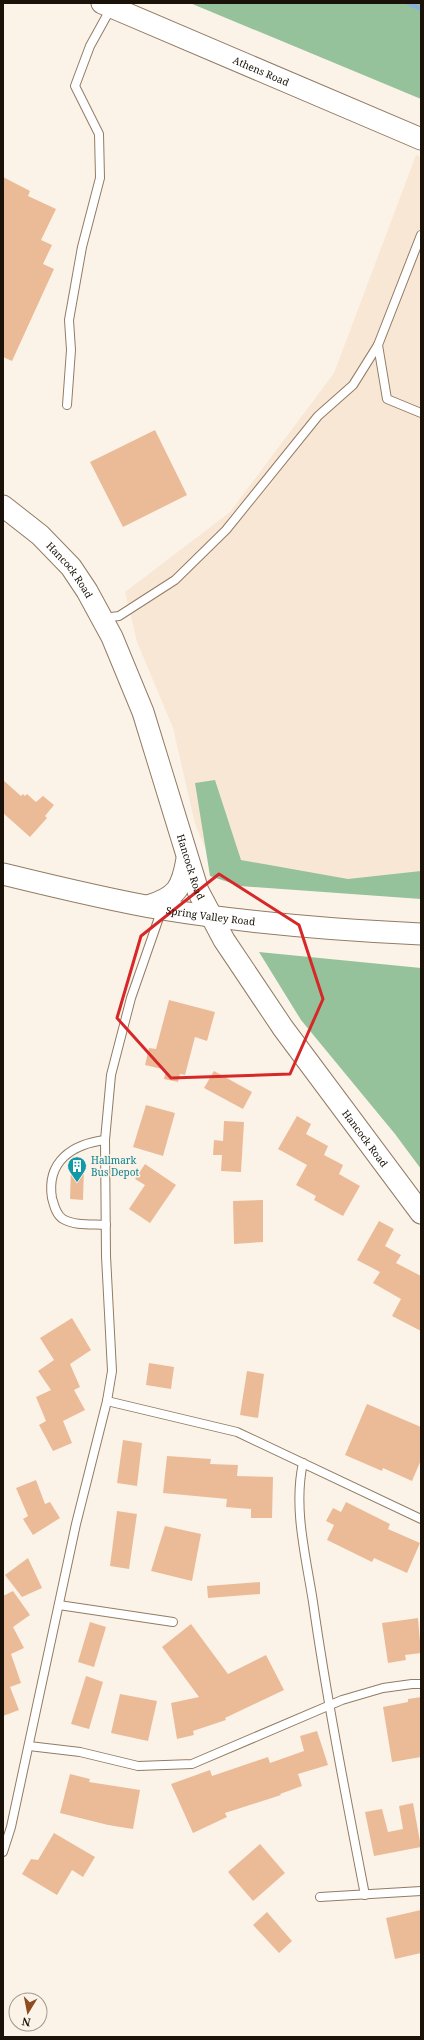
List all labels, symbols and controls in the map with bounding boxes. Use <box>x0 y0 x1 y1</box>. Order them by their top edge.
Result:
street label: Athens Road <box>231 53 291 89</box>
street label: Hancock Road <box>43 539 96 600</box>
street label: Hancock Road <box>174 832 208 902</box>
street label: Spring Valley Road <box>165 903 256 929</box>
street label: Hancock Road <box>339 1107 391 1170</box>
place label: Hallmark Bus Depot <box>91 1153 140 1179</box>
building icon: Hallmark Bus Depot <box>66 1155 88 1183</box>
north arrow <box>8 1992 48 2032</box>
text: N <box>20 2014 32 2030</box>

